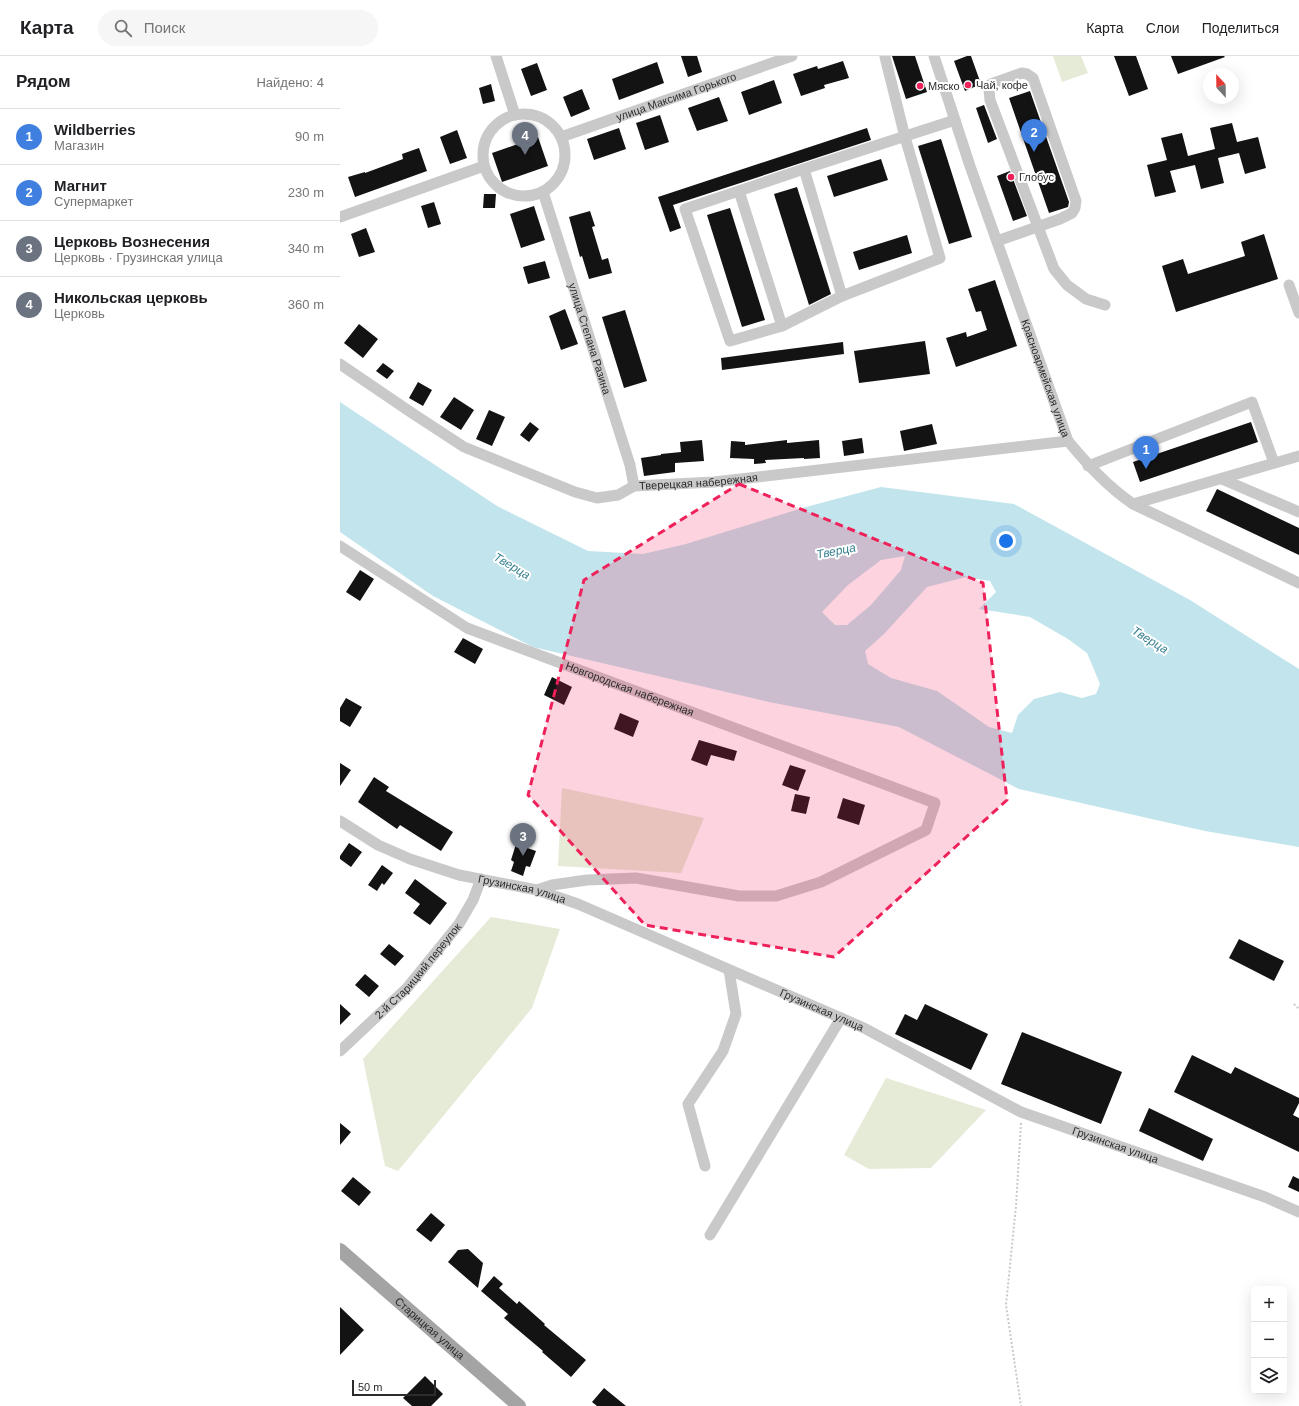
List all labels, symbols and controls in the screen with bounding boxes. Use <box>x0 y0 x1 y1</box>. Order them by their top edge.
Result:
search box <box>98 10 378 46</box>
text: Карта <box>20 17 74 38</box>
icon: search <box>112 17 134 39</box>
text: Поиск <box>144 19 185 36</box>
text: Карта <box>1086 20 1124 36</box>
text: Слои <box>1146 20 1180 36</box>
text: Поделиться <box>1202 20 1279 36</box>
north arrow <box>1203 68 1239 104</box>
street label: улица Максима Горького <box>615 70 738 123</box>
text: Рядом <box>16 72 71 91</box>
text: Найдено: 4 <box>256 75 324 90</box>
place label: Чай, кофе <box>976 79 1028 91</box>
place label: Мяско <box>928 80 960 92</box>
marker: Чай, кофе <box>963 80 973 90</box>
marker: Мяско <box>915 81 925 91</box>
pin: 2 <box>1021 119 1047 152</box>
text: Wildberries <box>54 121 136 138</box>
pin: 4 <box>512 122 538 155</box>
text: 1 <box>25 129 33 144</box>
text: 90 m <box>295 129 324 144</box>
text: Магазин <box>54 138 104 153</box>
place label: Глобус <box>1019 171 1054 183</box>
marker: Глобус <box>1006 172 1016 182</box>
text: Магнит <box>54 177 107 194</box>
text: 2 <box>25 185 33 200</box>
text: 230 m <box>288 185 324 200</box>
text: Супермаркет <box>54 194 133 209</box>
text: Церковь Вознесения <box>54 233 210 250</box>
text: 3 <box>25 241 33 256</box>
text: 340 m <box>288 241 324 256</box>
text: Церковь · Грузинская улица <box>54 250 223 265</box>
street label: улица Степана Разина <box>566 282 613 397</box>
text: Никольская церковь <box>54 289 208 306</box>
text: 4 <box>25 297 33 312</box>
text: 360 m <box>288 297 324 312</box>
text: Церковь <box>54 306 105 321</box>
street label: Красноармейская улица <box>1019 318 1072 440</box>
pin: 1 <box>1133 436 1159 469</box>
street label: Тверецкая набережная <box>639 471 758 492</box>
your location <box>996 531 1016 551</box>
water label: Тверца <box>815 540 857 562</box>
water label: Тверца <box>491 550 533 582</box>
water label: Тверца <box>1129 623 1171 657</box>
street label: Новгородская набережная <box>564 659 696 718</box>
pin: 3 <box>510 823 536 856</box>
street label: Грузинская улица <box>477 873 568 906</box>
street label: 2-й Старицкий переулок <box>372 920 463 1021</box>
street label: Грузинская улица <box>778 986 866 1034</box>
street label: Грузинская улица <box>1071 1124 1161 1166</box>
map controls <box>1251 1286 1287 1394</box>
button: + <box>1251 1286 1287 1322</box>
street label: Старицкая улица <box>393 1295 468 1362</box>
button: − <box>1251 1322 1287 1358</box>
button: layers <box>1251 1358 1287 1394</box>
scale bar <box>352 1378 436 1397</box>
text: 50 m <box>358 1381 382 1393</box>

